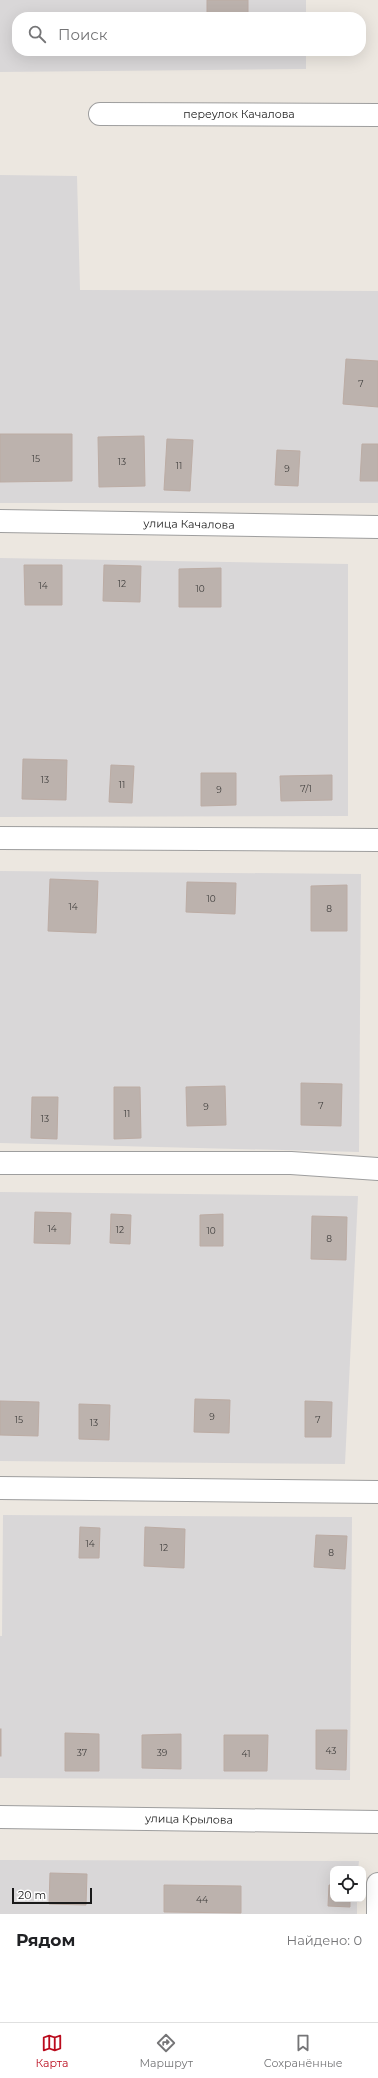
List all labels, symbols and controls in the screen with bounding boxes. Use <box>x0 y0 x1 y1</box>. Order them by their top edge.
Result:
search box <box>12 12 366 56</box>
icon: search <box>26 23 48 45</box>
text: Поиск <box>58 25 107 44</box>
street label: переулок Качалова <box>183 107 295 121</box>
house number: 7 <box>358 378 364 389</box>
house number: 15 <box>32 453 40 464</box>
house number: 13 <box>118 456 126 467</box>
house number: 11 <box>176 460 182 471</box>
house number: 9 <box>284 463 290 474</box>
street label: улица Качалова <box>142 516 235 532</box>
house number: 12 <box>118 578 126 589</box>
house number: 14 <box>38 580 48 591</box>
house number: 10 <box>195 583 205 594</box>
house number: 13 <box>41 774 49 785</box>
house number: 11 <box>119 779 125 790</box>
house number: 7/1 <box>300 783 312 794</box>
house number: 9 <box>216 784 222 795</box>
house number: 10 <box>206 893 216 904</box>
house number: 14 <box>68 901 78 912</box>
house number: 8 <box>326 903 332 914</box>
house number: 7 <box>318 1100 324 1111</box>
house number: 9 <box>203 1101 209 1112</box>
house number: 11 <box>124 1108 130 1119</box>
house number: 13 <box>41 1113 49 1124</box>
house number: 14 <box>47 1223 57 1234</box>
house number: 12 <box>116 1224 124 1235</box>
house number: 10 <box>206 1225 216 1236</box>
house number: 8 <box>326 1233 332 1244</box>
house number: 9 <box>209 1411 215 1422</box>
house number: 15 <box>15 1414 23 1425</box>
house number: 7 <box>315 1414 321 1425</box>
house number: 13 <box>90 1417 98 1428</box>
house number: 14 <box>85 1538 95 1549</box>
house number: 12 <box>160 1542 168 1553</box>
house number: 8 <box>328 1547 334 1558</box>
house number: 43 <box>326 1745 336 1756</box>
house number: 37 <box>77 1747 87 1758</box>
house number: 39 <box>157 1747 168 1758</box>
house number: 41 <box>242 1748 250 1759</box>
street label: улица Крылова <box>144 1811 233 1827</box>
map controls <box>330 1866 366 1902</box>
button: locate <box>330 1866 366 1902</box>
scale bar <box>12 1886 92 1905</box>
text: 20 m <box>18 1888 46 1902</box>
house number: 44 <box>196 1894 208 1905</box>
text: Рядом <box>16 1930 75 1950</box>
text: Найдено: 0 <box>286 1932 362 1948</box>
tab: Карта <box>35 2032 68 2070</box>
tab: Маршрут <box>139 2032 193 2070</box>
tab: Сохранённые <box>264 2032 343 2070</box>

